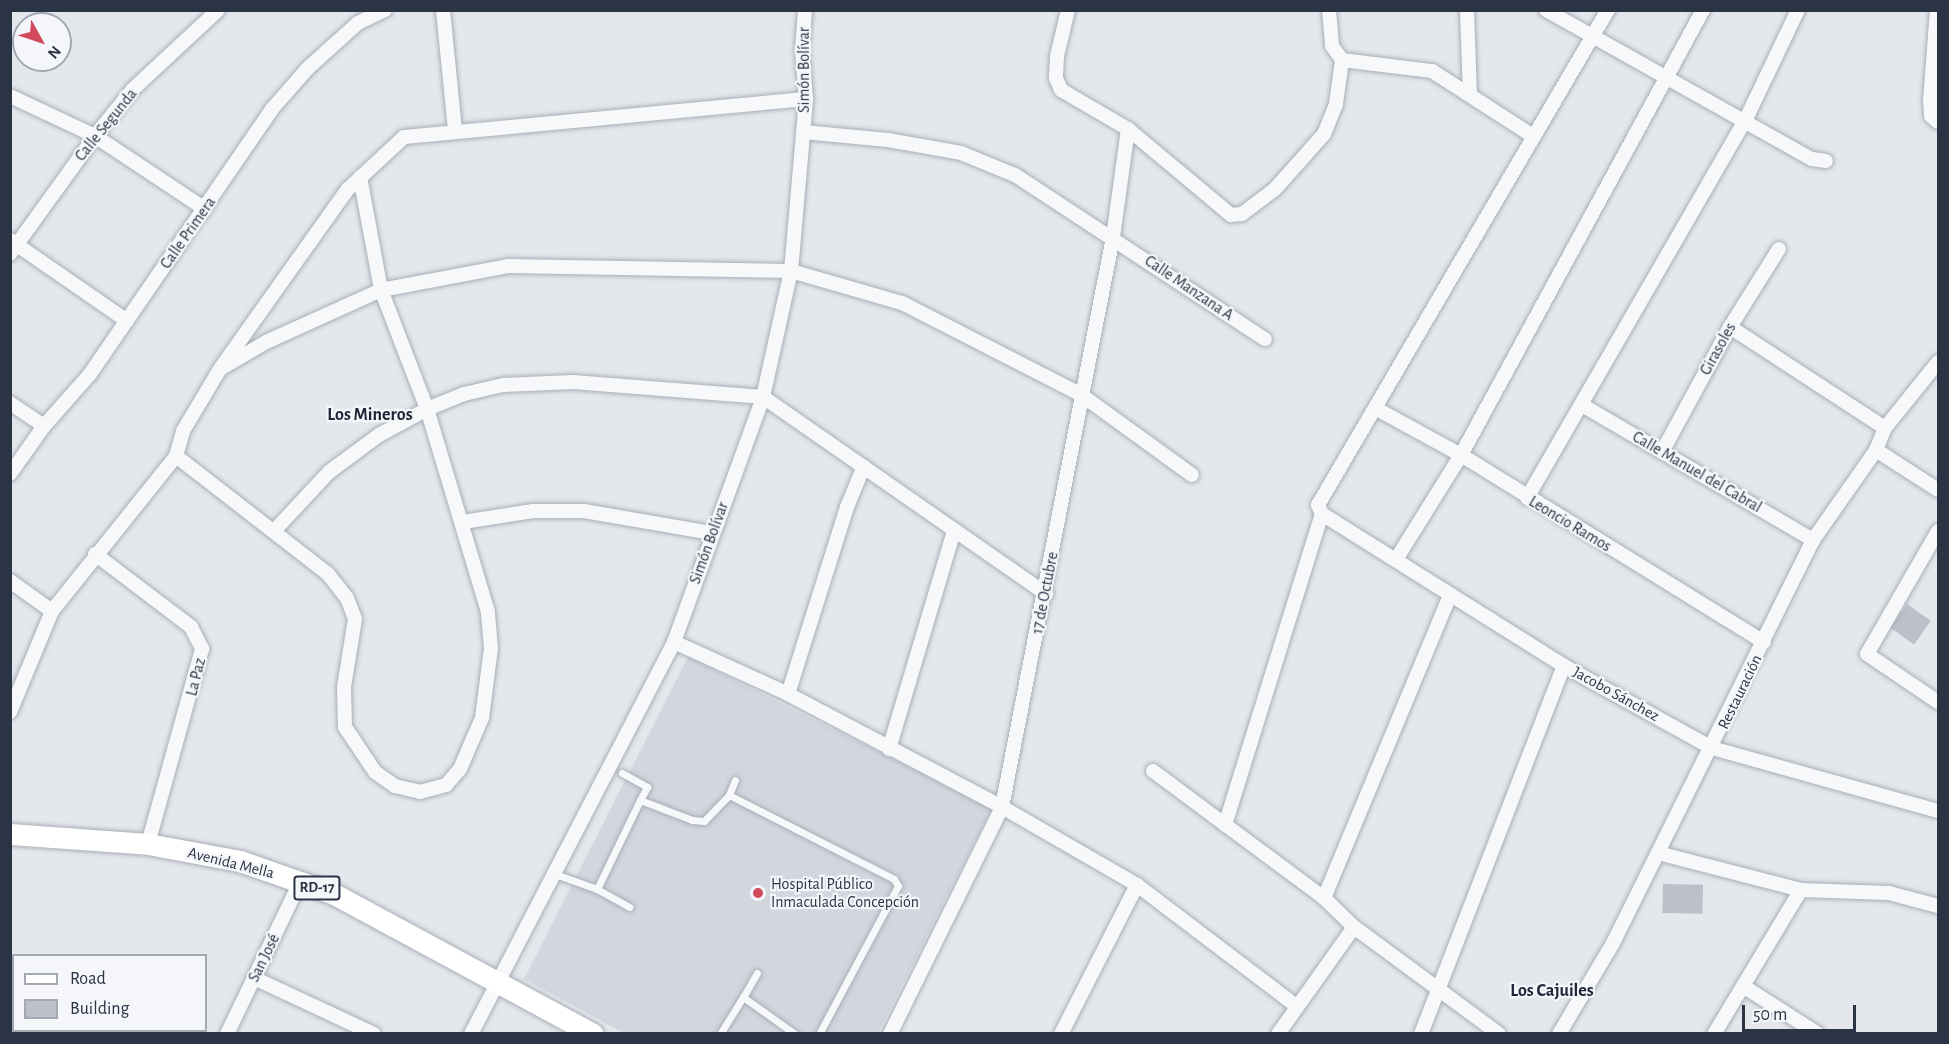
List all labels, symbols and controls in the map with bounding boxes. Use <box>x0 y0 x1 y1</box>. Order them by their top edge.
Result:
north arrow <box>12 12 72 72</box>
street label: Simón Bolívar <box>794 27 814 113</box>
text: N <box>45 43 64 62</box>
street label: Calle Segunda <box>71 85 141 165</box>
street label: Calle Primera <box>156 193 220 273</box>
street label: Calle Manzana A <box>1141 251 1237 325</box>
street label: Girasoles <box>1696 319 1740 379</box>
district label: Los Mineros <box>327 404 413 426</box>
street label: Calle Manuel del Cabral <box>1629 427 1765 517</box>
street label: Leoncio Ramos <box>1525 492 1615 556</box>
street label: Simón Bolívar <box>685 499 733 587</box>
street label: 17 de Octubre <box>1028 550 1062 636</box>
street label: Restauración <box>1714 652 1766 732</box>
street label: La Paz <box>182 656 210 698</box>
street label: Jacobo Sánchez <box>1569 662 1663 726</box>
street label: Avenida Mella <box>186 843 276 883</box>
place label: Hospital Público Inmaculada Concepción <box>771 874 919 912</box>
road number: RD-17 <box>293 876 341 900</box>
marker: Hospital Público Inmaculada Concepción <box>749 884 767 902</box>
street label: San José <box>244 931 284 985</box>
legend <box>12 954 207 1032</box>
text: Road <box>70 970 106 988</box>
district label: Los Cajuiles <box>1510 980 1594 1002</box>
scale bar <box>1745 993 1859 1031</box>
text: Building <box>70 1000 129 1018</box>
text: 50 m <box>1753 1006 1787 1024</box>

